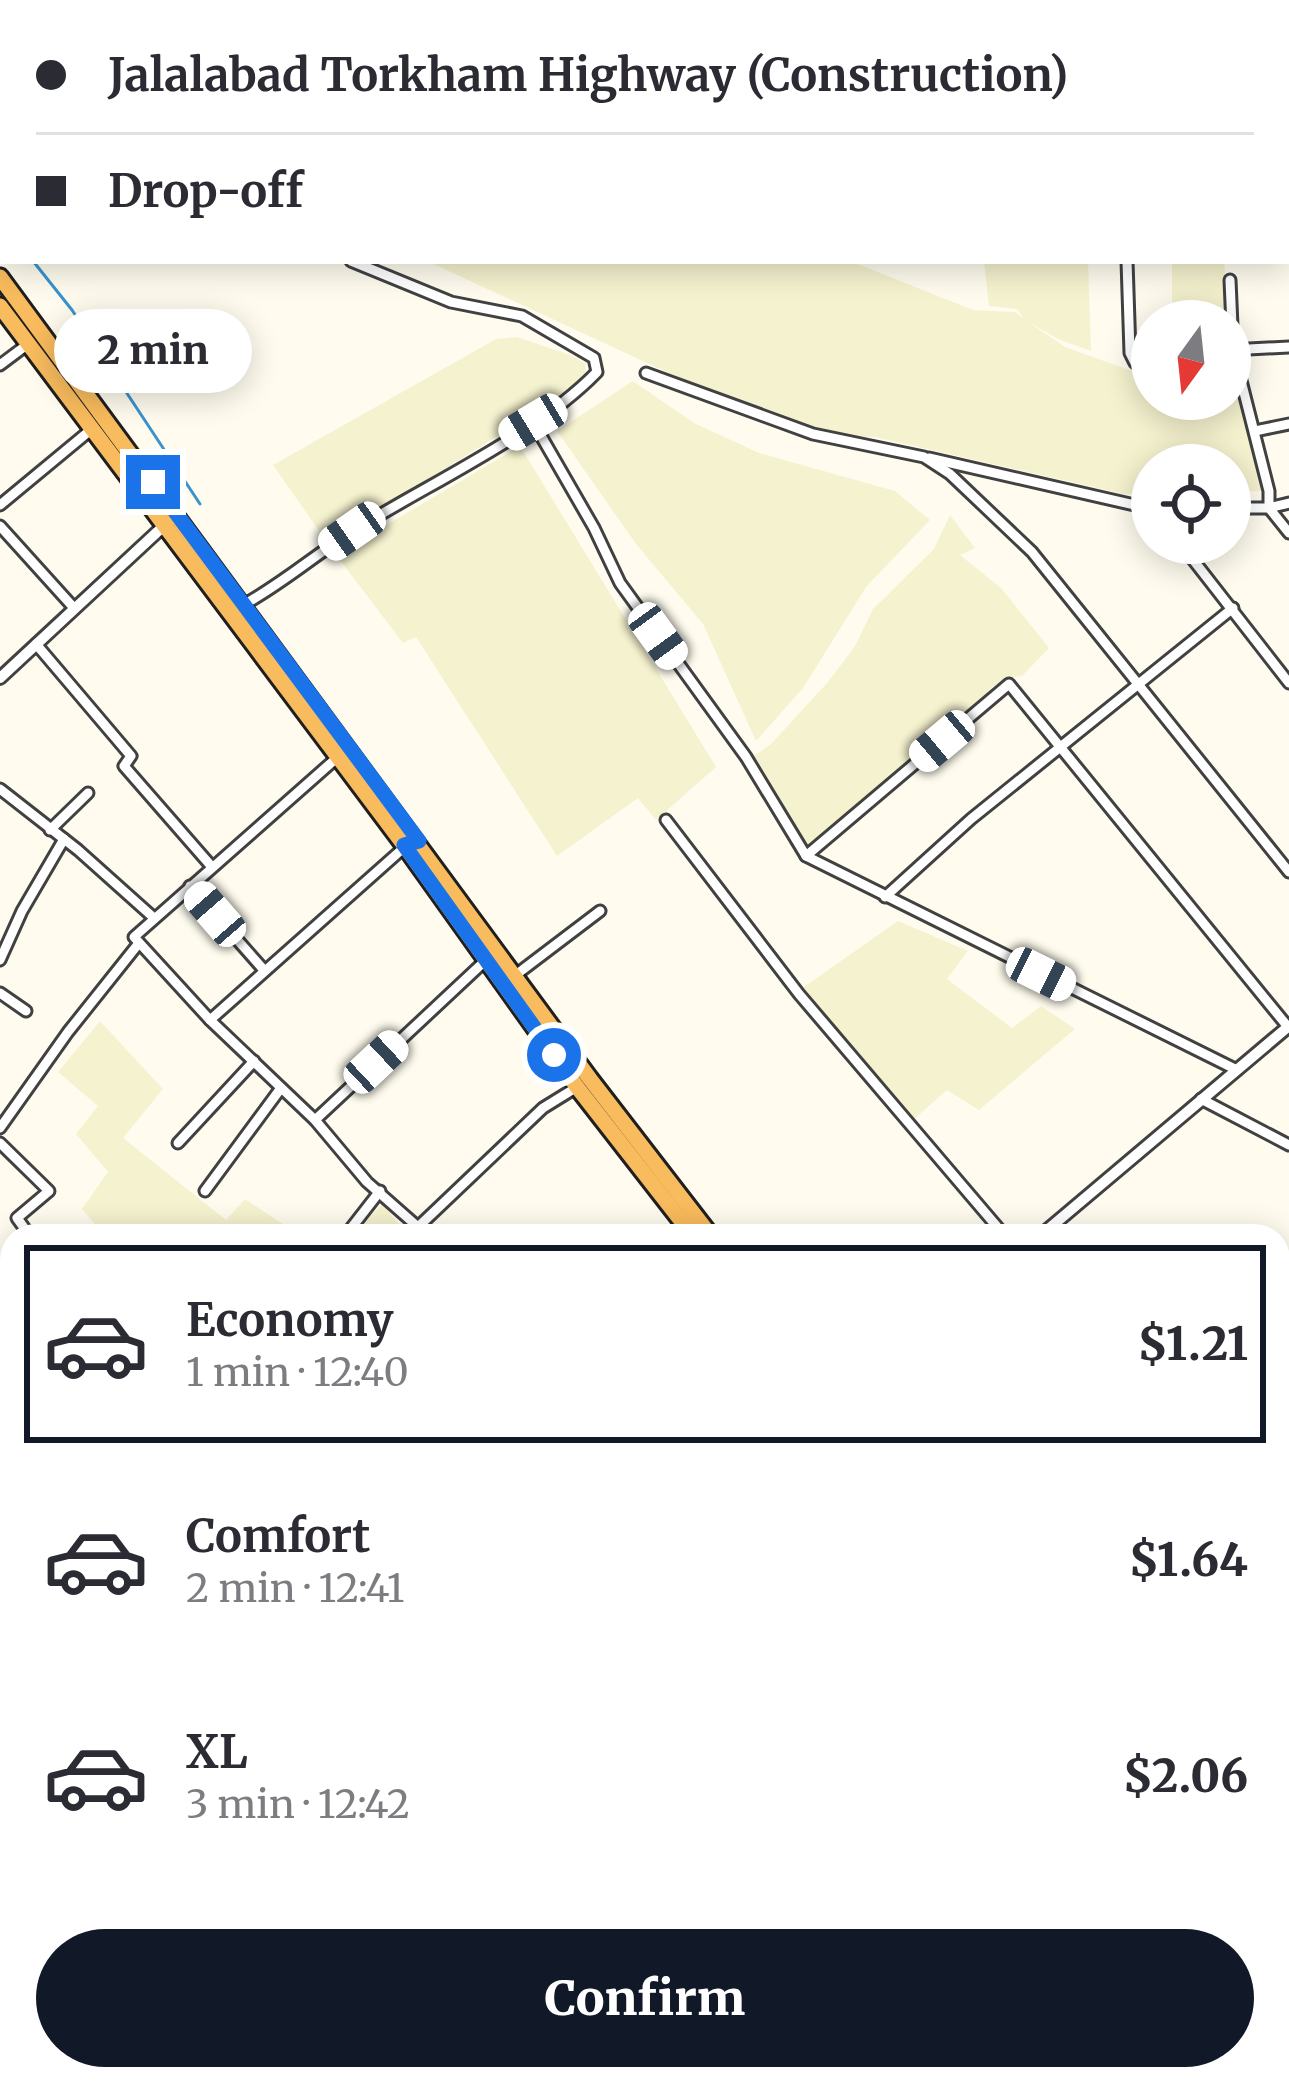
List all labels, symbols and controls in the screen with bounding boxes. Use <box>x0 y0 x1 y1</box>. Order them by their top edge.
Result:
text: Jalalabad Torkham Highway (Construction) <box>108 47 1068 103</box>
text: Drop-off <box>108 163 303 219</box>
north arrow <box>1131 300 1251 420</box>
map controls <box>1131 300 1251 564</box>
callout: 2 min <box>54 308 252 392</box>
text: 2 min <box>97 326 209 375</box>
car <box>493 388 573 456</box>
button: locate <box>1131 444 1251 564</box>
route end <box>126 455 180 509</box>
car <box>312 496 392 566</box>
car <box>622 596 694 676</box>
car <box>903 704 981 778</box>
car <box>178 875 252 953</box>
car <box>1001 942 1081 1006</box>
car <box>337 1024 415 1100</box>
route start <box>527 1028 581 1082</box>
icon: car <box>42 1290 150 1398</box>
text: Economy <box>186 1292 394 1348</box>
text: $1.21 <box>1138 1316 1248 1372</box>
text: 1 min · 12:40 <box>186 1348 409 1397</box>
icon: car <box>42 1506 150 1614</box>
text: Comfort <box>186 1508 370 1564</box>
text: $1.64 <box>1129 1532 1248 1588</box>
text: 2 min · 12:41 <box>186 1564 404 1613</box>
icon: car <box>42 1722 150 1830</box>
text: XL <box>186 1724 248 1780</box>
text: $2.06 <box>1123 1748 1248 1804</box>
text: 3 min · 12:42 <box>186 1780 410 1829</box>
button: Confirm <box>36 1929 1254 2067</box>

